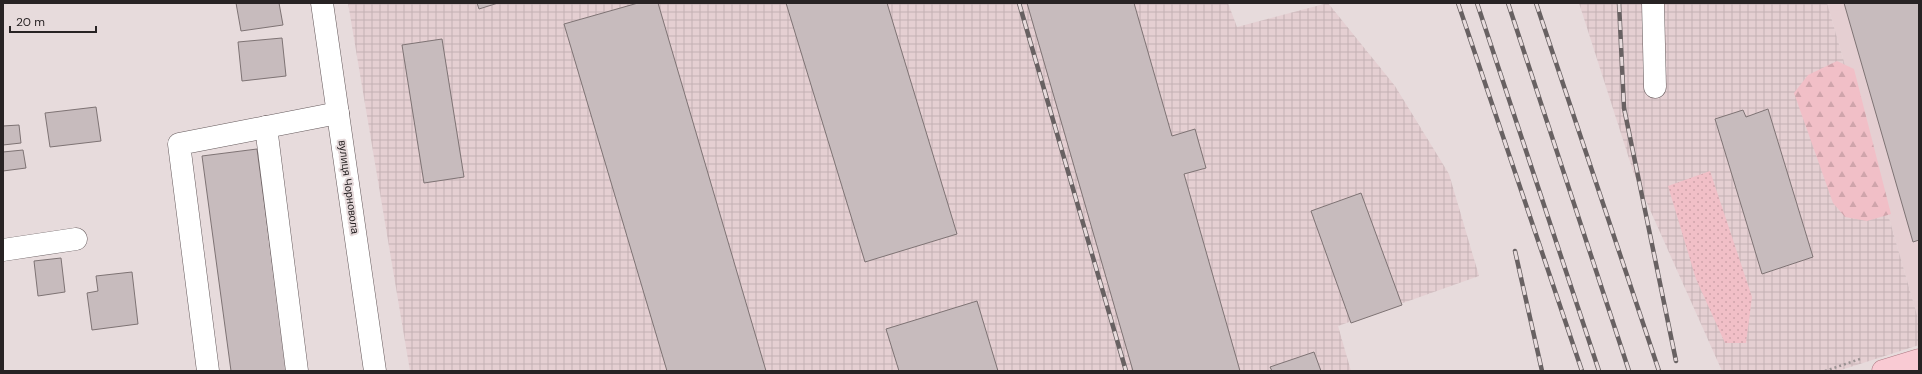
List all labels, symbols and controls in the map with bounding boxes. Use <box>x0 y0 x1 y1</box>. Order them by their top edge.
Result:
scale bar <box>10 8 96 34</box>
text: 20 m <box>16 14 45 30</box>
street label: вулиця Чорновола <box>335 139 363 236</box>

